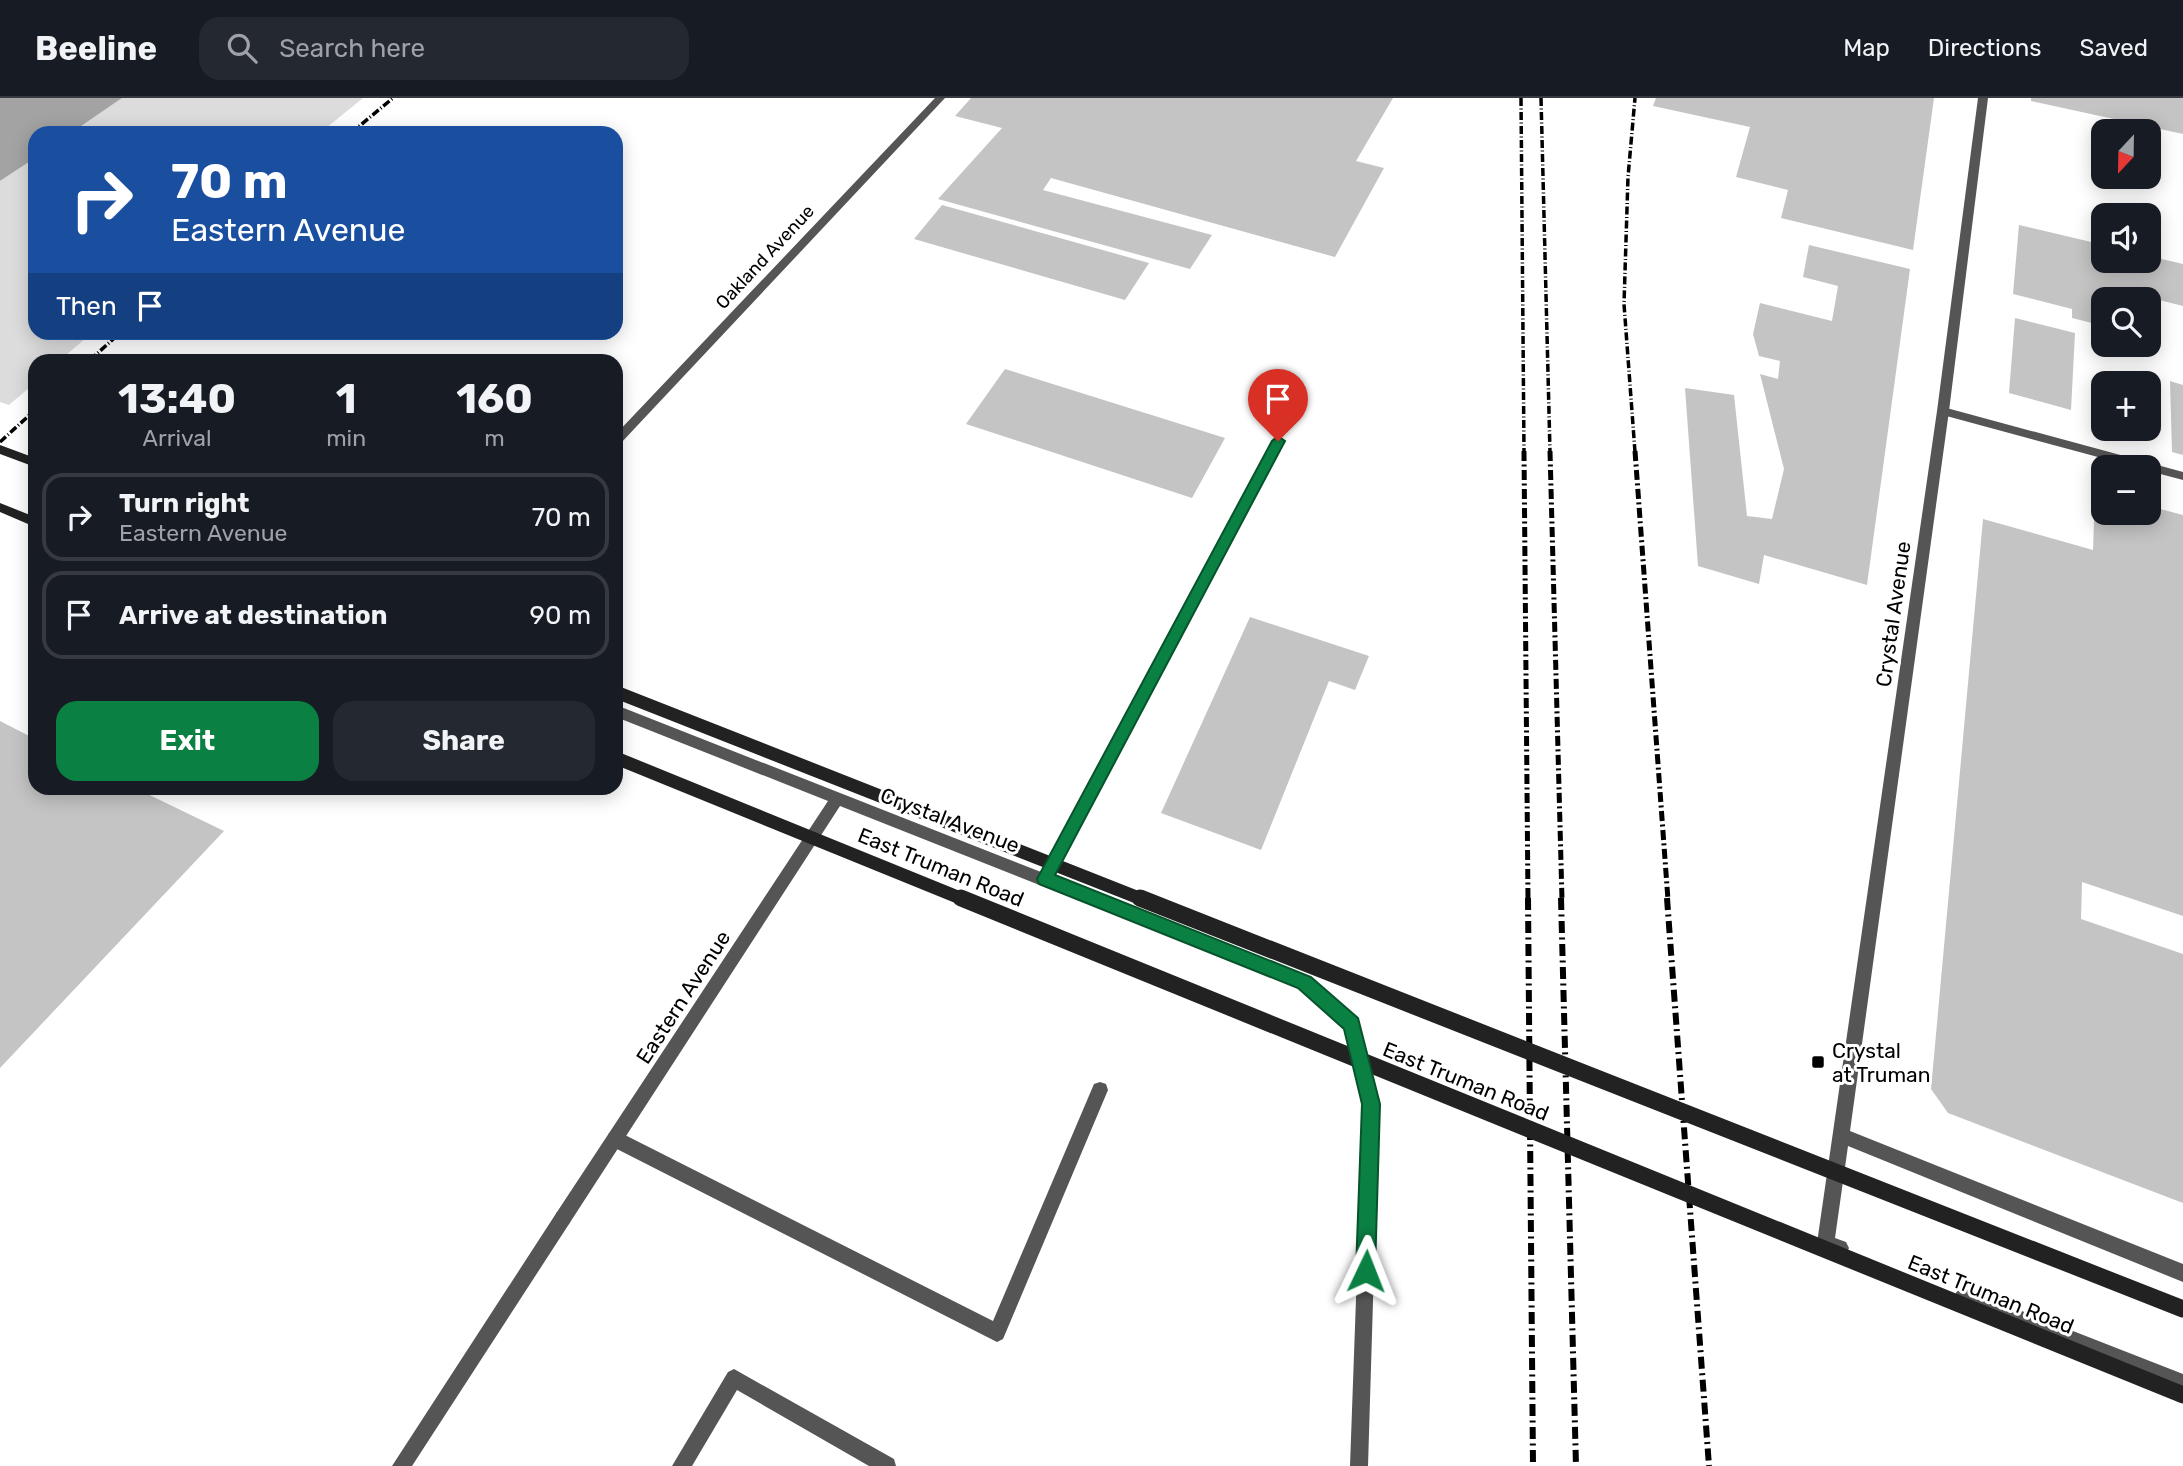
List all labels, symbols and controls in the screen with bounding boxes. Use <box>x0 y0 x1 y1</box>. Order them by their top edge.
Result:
search box <box>199 17 689 80</box>
text: Beeline <box>35 29 157 68</box>
icon: search <box>223 29 261 67</box>
text: Search here <box>279 33 425 64</box>
text: Map <box>1843 34 1890 62</box>
text: Directions <box>1928 34 2041 62</box>
text: Saved <box>2079 34 2148 62</box>
north arrow <box>2091 119 2161 189</box>
map controls <box>2091 119 2161 525</box>
text: 70 m <box>171 152 288 210</box>
icon: right <box>56 154 147 245</box>
street label: Oakland Avenue <box>711 200 819 314</box>
button: sound <box>2091 203 2161 273</box>
text: Eastern Avenue <box>171 211 405 249</box>
icon: arrive <box>131 287 169 325</box>
button: search <box>2091 287 2161 357</box>
text: Then <box>56 291 117 322</box>
pin <box>1248 369 1308 441</box>
button: + <box>2091 371 2161 441</box>
text: 13:40 <box>118 374 236 424</box>
text: 1 <box>336 374 357 424</box>
text: 160 <box>456 374 533 424</box>
icon: arrive <box>1259 380 1297 418</box>
text: Arrival <box>143 424 212 452</box>
text: min <box>326 424 366 452</box>
text: m <box>484 424 505 452</box>
button: − <box>2091 455 2161 525</box>
text: Turn right <box>119 488 249 519</box>
icon: right <box>60 498 98 536</box>
text: 70 m <box>532 502 591 533</box>
text: Eastern Avenue <box>119 519 287 547</box>
street label: Crystal Avenue <box>1870 539 1916 689</box>
icon: arrive <box>60 596 98 634</box>
text: Arrive at destination <box>119 600 387 631</box>
text: 90 m <box>530 600 591 631</box>
button: Exit <box>56 701 319 781</box>
button: Share <box>333 701 595 781</box>
street label: Crystal Avenue <box>877 782 1023 858</box>
street label: East Truman Road <box>854 822 1028 912</box>
street label: Eastern Avenue <box>631 926 735 1068</box>
street label: East Truman Road <box>1379 1036 1553 1126</box>
place label: Crystal at Truman <box>1832 1038 1930 1087</box>
marker: Crystal at Truman <box>1810 1054 1826 1070</box>
position arrow <box>1329 1234 1403 1308</box>
street label: East Truman Road <box>1904 1249 2078 1339</box>

